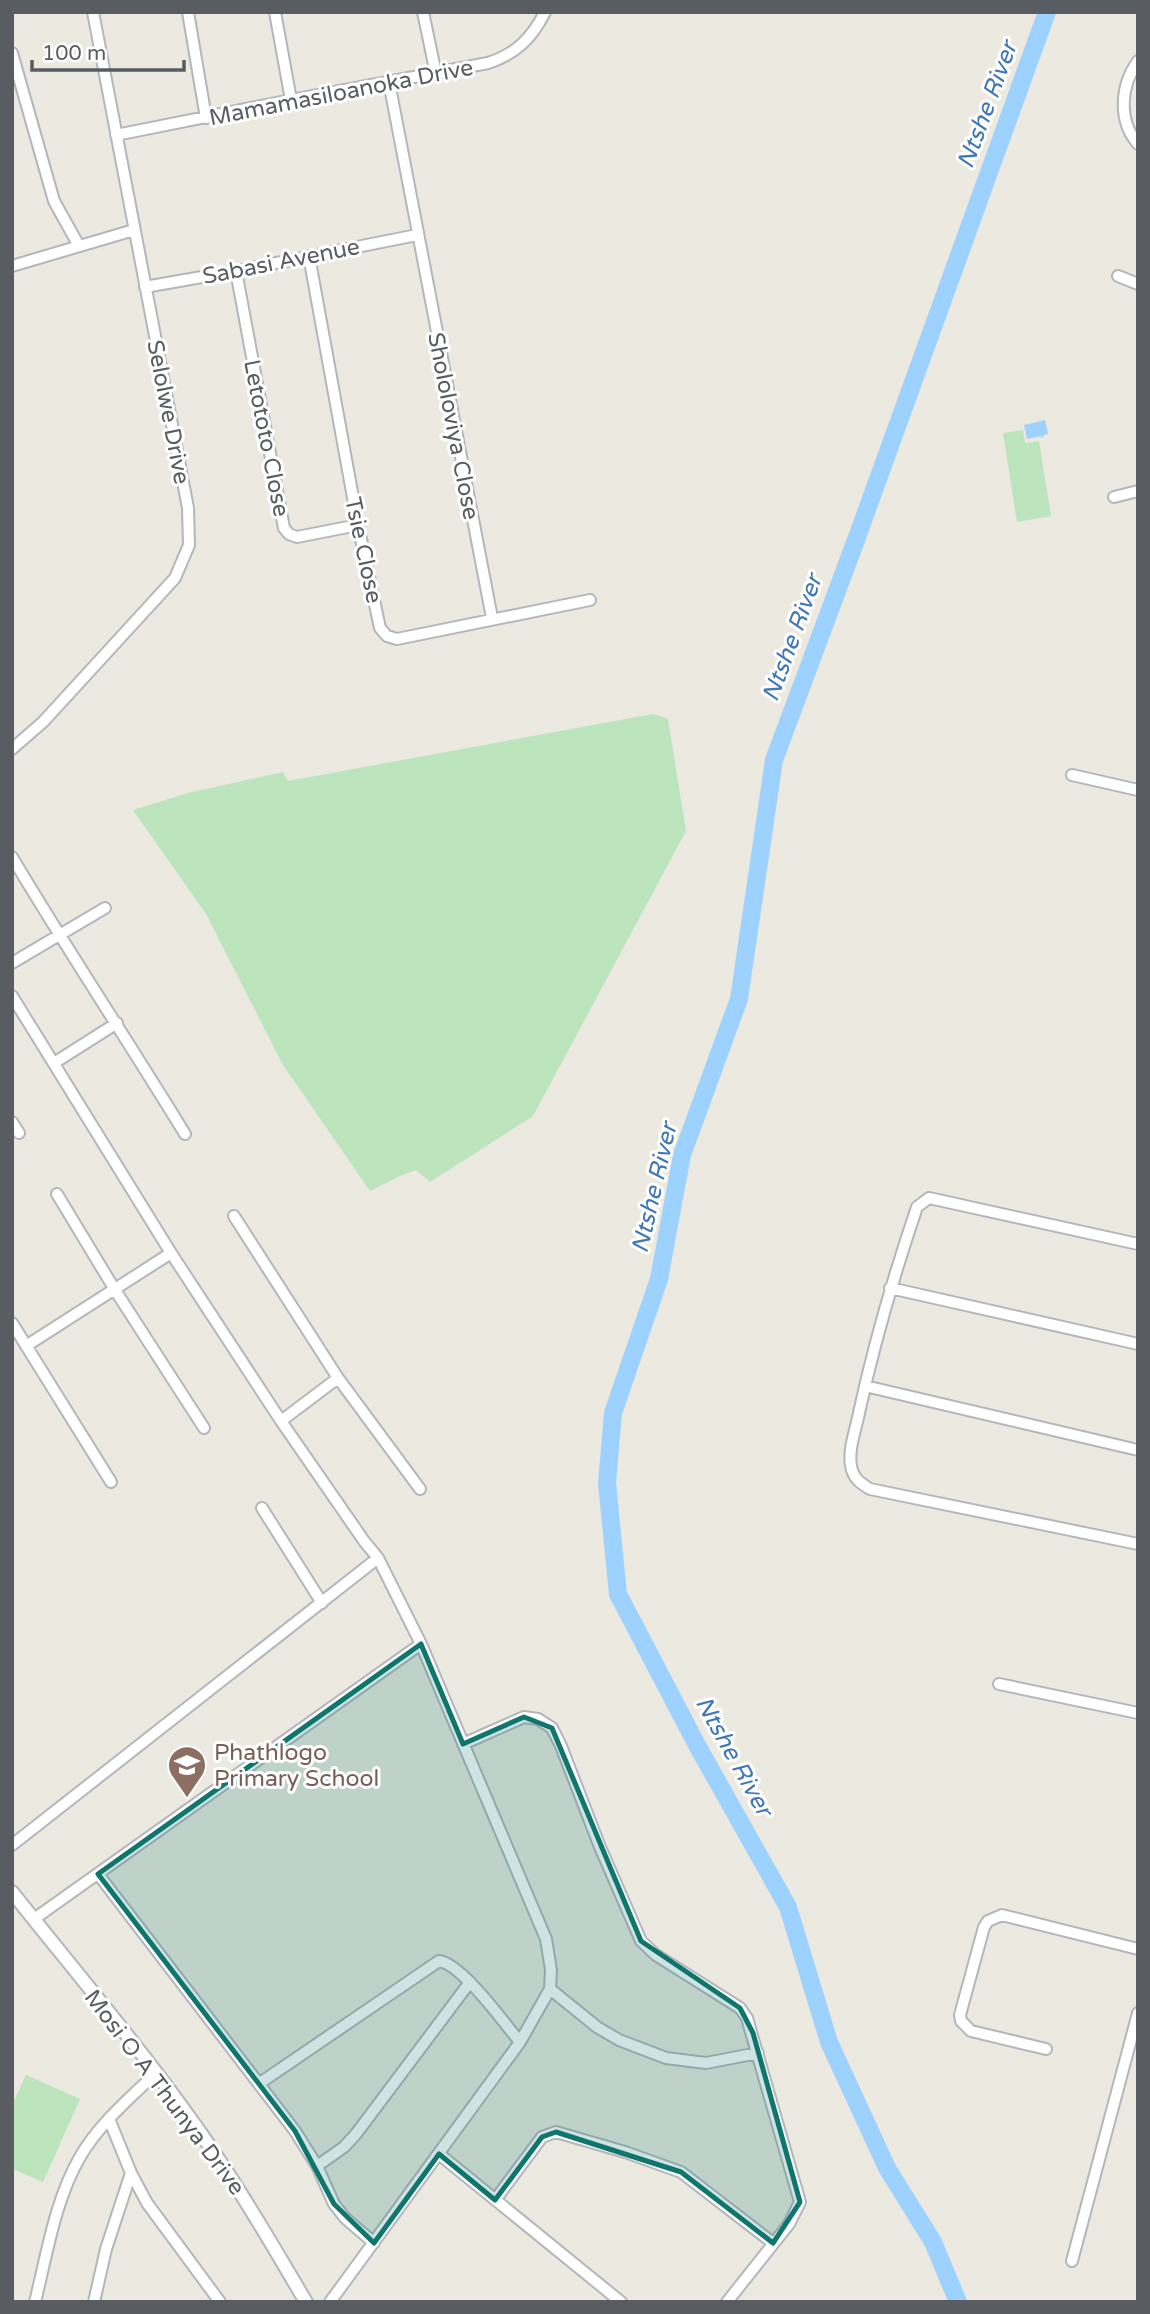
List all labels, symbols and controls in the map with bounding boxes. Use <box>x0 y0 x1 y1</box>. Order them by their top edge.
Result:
scale bar <box>32 28 184 72</box>
water label: Ntshe River <box>951 35 1025 172</box>
text: 100 m <box>42 41 106 66</box>
street label: Mamamasiloanoka Drive <box>207 54 476 132</box>
street label: Sabasi Avenue <box>200 233 362 291</box>
street label: Shololoviya Close <box>421 330 485 522</box>
street label: Selolwe Drive <box>140 338 196 487</box>
street label: Letototo Close <box>237 357 295 519</box>
street label: Tsie Close <box>338 495 388 606</box>
water label: Ntshe River <box>756 568 830 705</box>
water label: Ntshe River <box>625 1118 684 1256</box>
water label: Ntshe River <box>689 1691 780 1824</box>
place label: Phathlogo Primary School <box>214 1739 379 1793</box>
school or university icon: Phathlogo Primary School <box>166 1744 208 1799</box>
street label: Mosi O A Thunya Drive <box>78 1984 251 2201</box>

